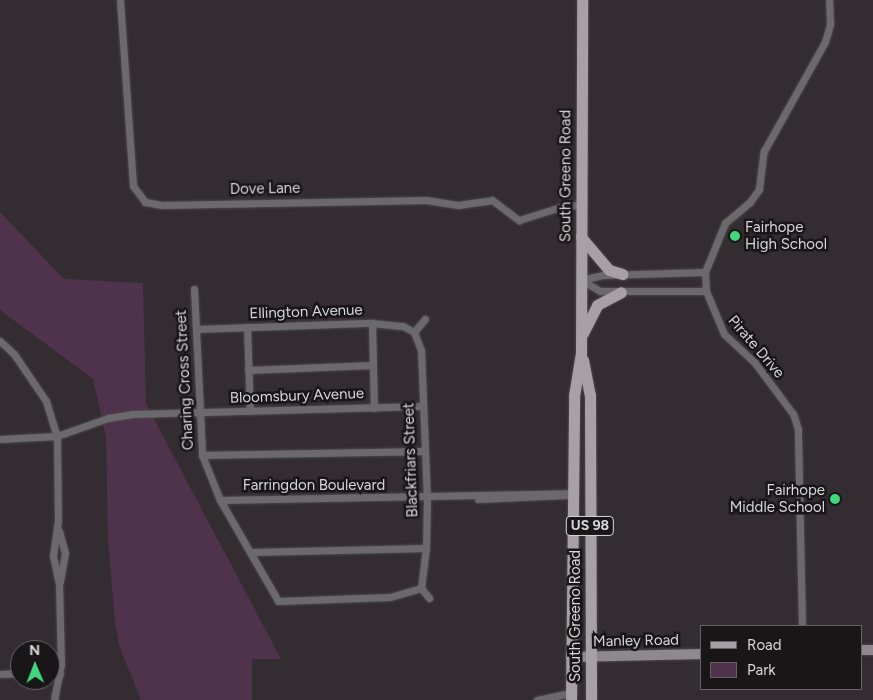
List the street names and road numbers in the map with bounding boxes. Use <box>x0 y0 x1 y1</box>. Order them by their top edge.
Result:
street label: South Greeno Road <box>557 110 575 242</box>
street label: Dove Lane <box>230 179 300 199</box>
street label: Ellington Avenue <box>249 301 363 323</box>
street label: Charing Cross Street <box>172 309 198 451</box>
street label: Pirate Drive <box>724 312 788 382</box>
street label: Bloomsbury Avenue <box>230 385 364 407</box>
street label: Blackfriars Street <box>400 402 422 518</box>
street label: Farringdon Boulevard <box>243 477 385 495</box>
road number: US 98 <box>565 514 615 538</box>
street label: South Greeno Road <box>567 550 585 682</box>
street label: Manley Road <box>593 631 679 651</box>

